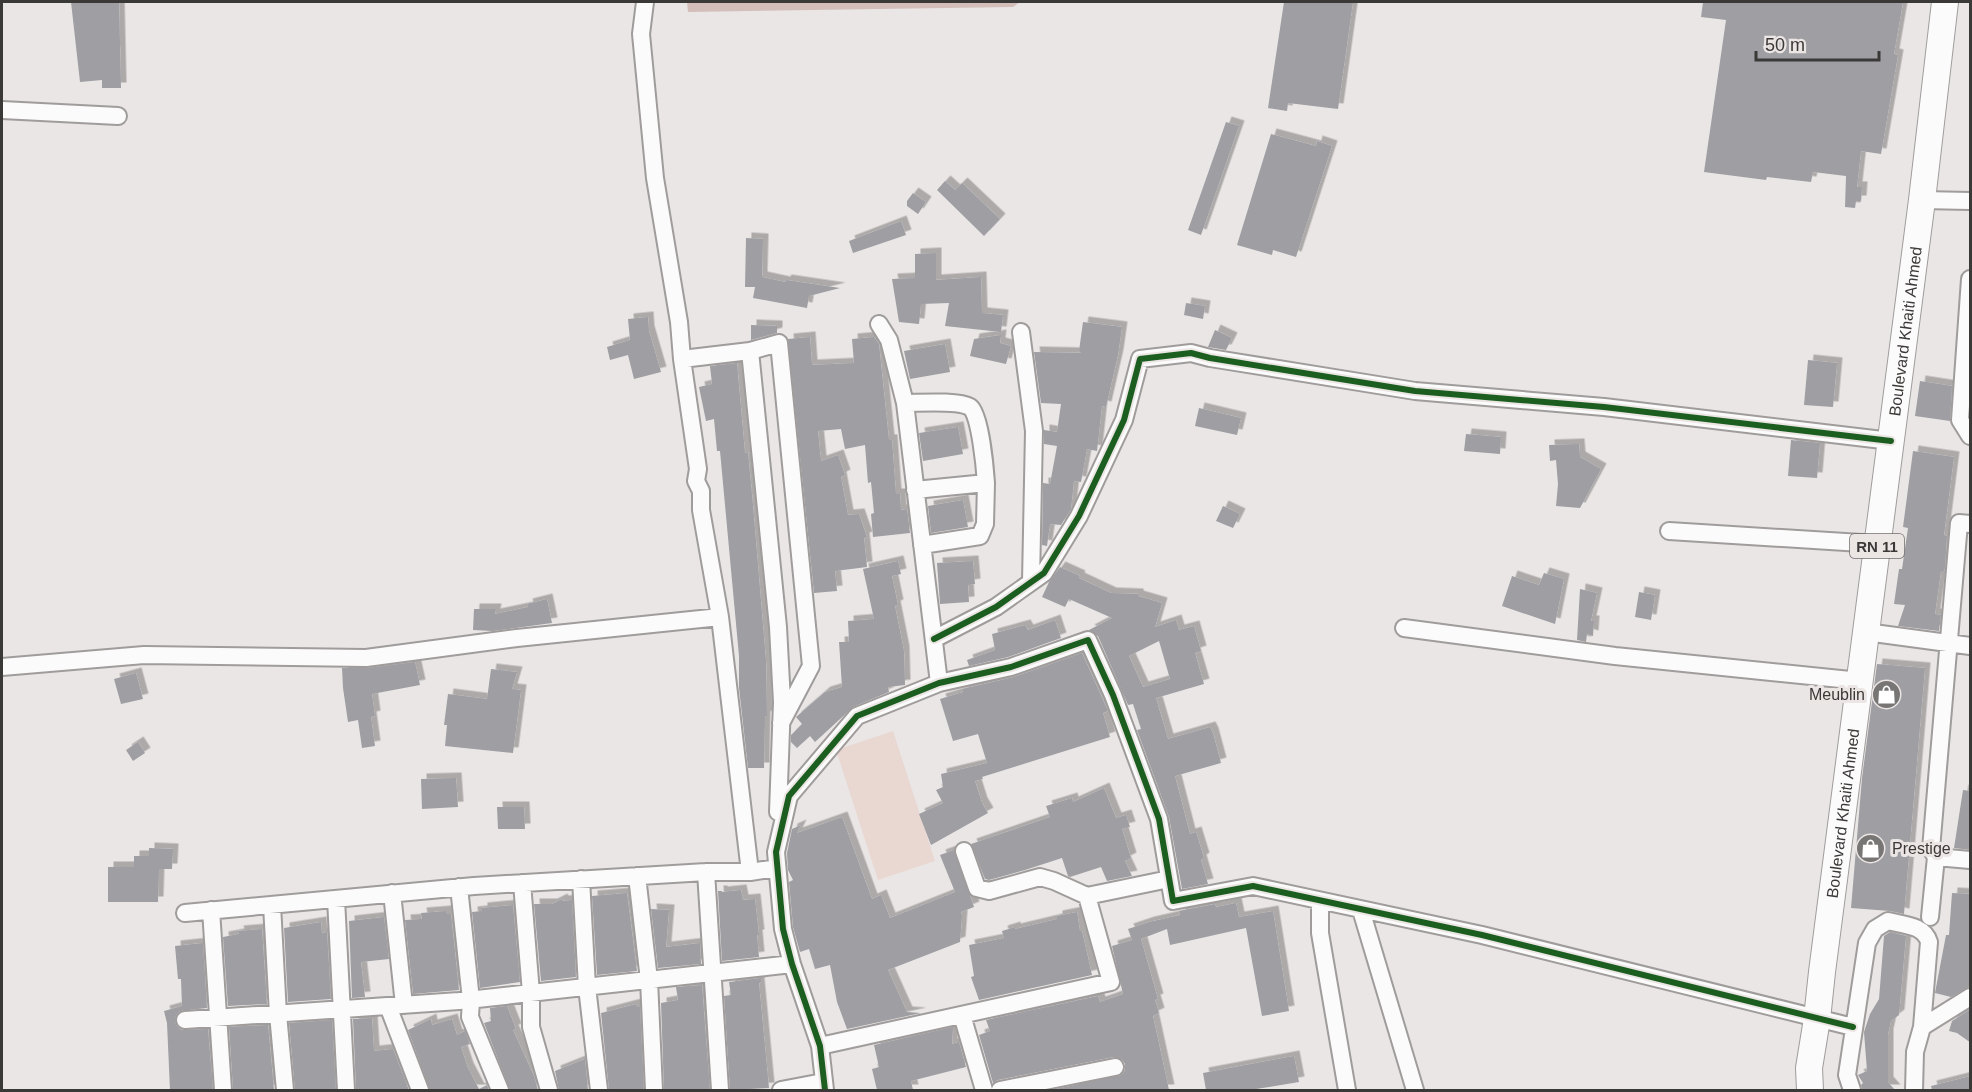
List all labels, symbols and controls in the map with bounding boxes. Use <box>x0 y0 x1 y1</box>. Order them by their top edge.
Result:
scale bar <box>1756 24 1879 62</box>
text: 50 m <box>1765 35 1805 55</box>
street label: Boulevard Khaiti Ahmed <box>1886 245 1924 417</box>
road number: RN 11 <box>1850 534 1904 558</box>
shop icon: Meublin <box>1870 678 1902 710</box>
place label: Meublin <box>1809 686 1865 703</box>
street label: Boulevard Khaiti Ahmed <box>1823 727 1862 899</box>
shop icon: Prestige <box>1855 832 1887 864</box>
place label: Prestige <box>1892 840 1951 857</box>

